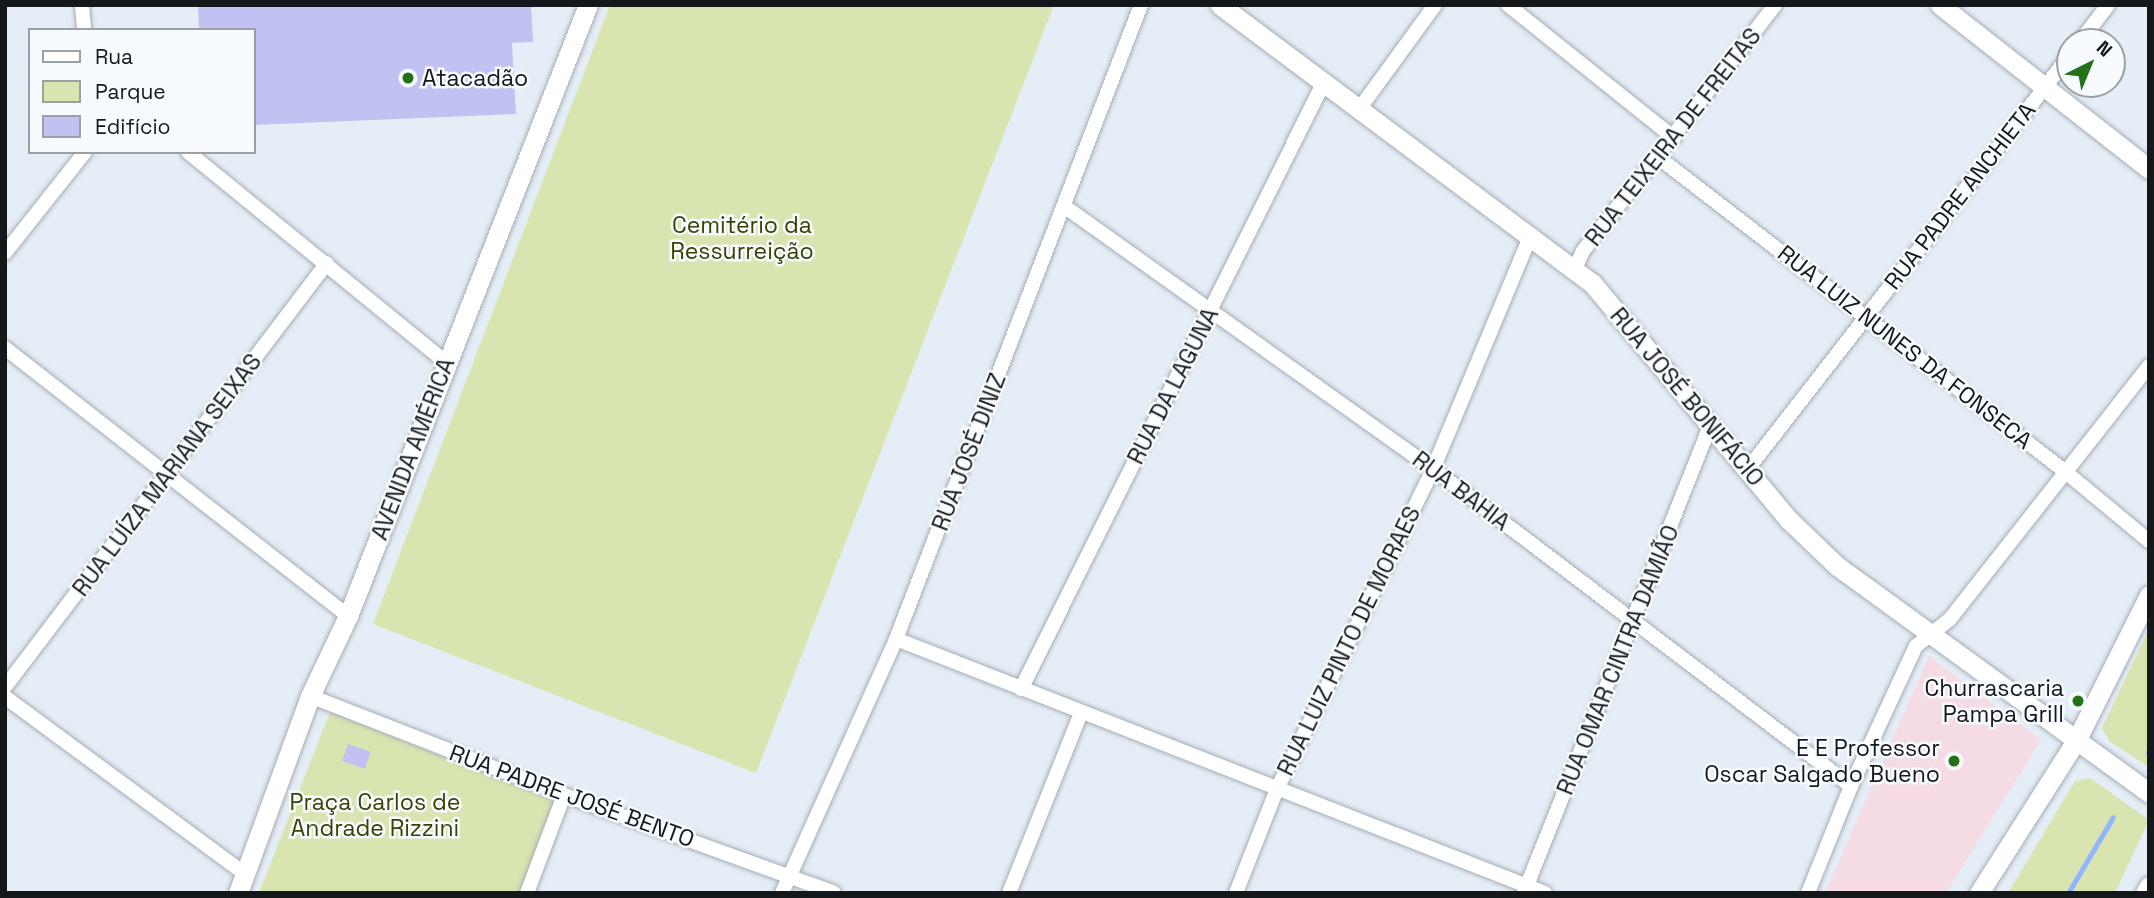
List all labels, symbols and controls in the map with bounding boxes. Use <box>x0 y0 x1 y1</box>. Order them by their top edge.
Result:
street label: RUA TEIXEIRA DE FREITAS <box>1579 22 1767 252</box>
legend <box>28 28 256 154</box>
north arrow <box>2056 28 2126 98</box>
text: N <box>2091 35 2117 62</box>
text: Rua <box>95 43 133 70</box>
place label: Atacadão <box>422 64 528 92</box>
marker: Atacadão <box>400 70 416 86</box>
text: Parque <box>95 78 166 105</box>
street label: RUA PADRE ANCHIETA <box>1878 97 2042 295</box>
text: Edifício <box>95 113 171 140</box>
park label: Cemitério da Ressurreição <box>670 211 814 265</box>
street label: RUA LUIZ NUNES DA FONSECA <box>1772 239 2038 455</box>
street label: RUA JOSÉ BONIFÁCIO <box>1604 302 1770 492</box>
street label: RUA DA LAGUNA <box>1122 303 1224 469</box>
street label: RUA LUÍZA MARIANA SEIXAS <box>67 348 267 602</box>
street label: AVENIDA AMÉRICA <box>365 354 461 544</box>
street label: RUA JOSÉ DINIZ <box>926 369 1012 535</box>
street label: RUA BAHIA <box>1407 445 1515 537</box>
street label: RUA LUIZ PINTO DE MORAES <box>1272 502 1426 780</box>
street label: RUA OMAR CINTRA DAMIÃO <box>1551 521 1685 799</box>
place label: Churrascaria Pampa Grill <box>1925 674 2064 728</box>
marker: Churrascaria Pampa Grill <box>2070 693 2086 709</box>
place label: E E Professor Oscar Salgado Bueno <box>1704 734 1940 788</box>
street label: RUA PADRE JOSÉ BENTO <box>446 739 698 853</box>
marker: E E Professor Oscar Salgado Bueno <box>1946 753 1962 769</box>
park label: Praça Carlos de Andrade Rizzini <box>290 788 460 842</box>

